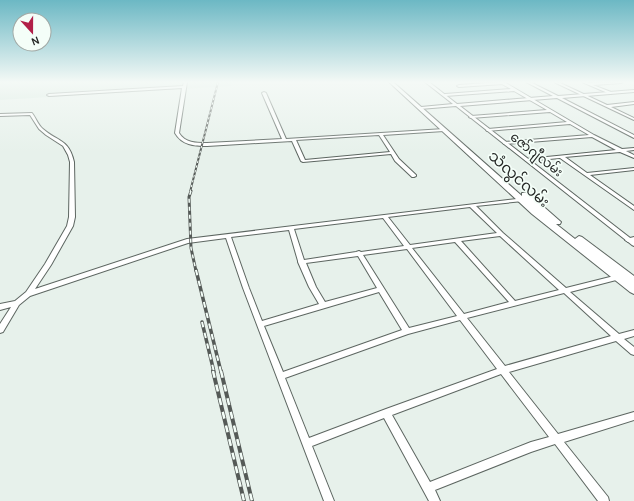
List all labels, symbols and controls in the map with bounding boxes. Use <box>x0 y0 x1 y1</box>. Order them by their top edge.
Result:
north arrow <box>12 12 52 52</box>
text: N <box>29 33 41 48</box>
street label: ဇော်ဂျီလမ်း <box>505 128 567 182</box>
street label: သံလွင်လမ်း <box>483 146 554 213</box>

